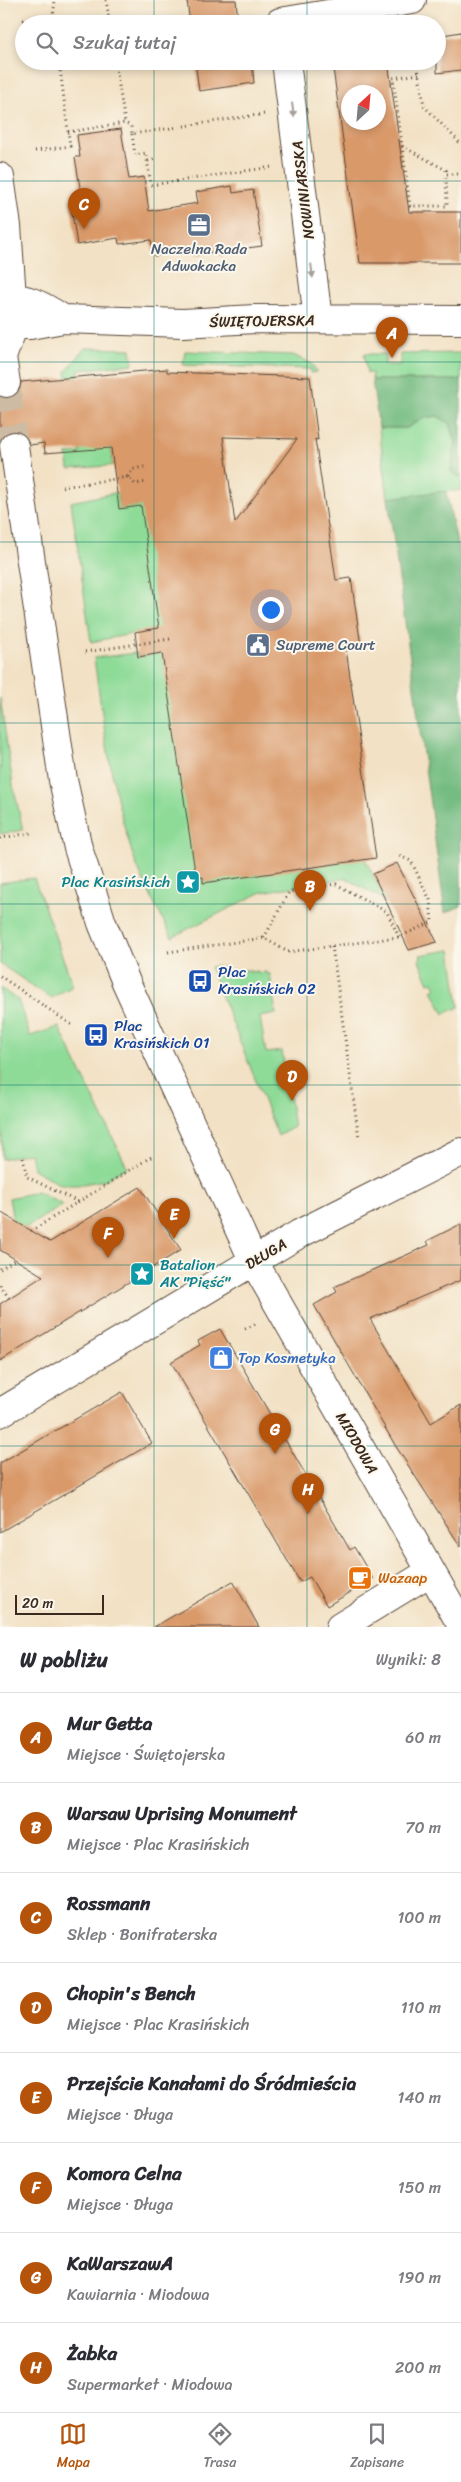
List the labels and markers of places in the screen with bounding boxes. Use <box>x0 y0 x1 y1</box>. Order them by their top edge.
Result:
pin: C <box>68 188 100 229</box>
office icon: Naczelna Rada Adwokacka <box>186 212 212 238</box>
place label: Naczelna Rada Adwokacka <box>151 236 248 279</box>
pin: A <box>376 317 408 358</box>
public building icon: Supreme Court <box>245 632 271 658</box>
place label: Supreme Court <box>276 632 376 658</box>
place label: Plac Krasińskich <box>61 869 170 895</box>
place icon: Plac Krasińskich <box>175 869 201 895</box>
pin: B <box>294 870 326 911</box>
place label: Plac Krasińskich 02 <box>218 959 316 1002</box>
bus stop icon: Plac Krasińskich 02 <box>187 968 213 994</box>
place label: Plac Krasińskich 01 <box>114 1013 209 1056</box>
bus stop icon: Plac Krasińskich 01 <box>83 1022 109 1048</box>
pin: D <box>276 1060 308 1101</box>
pin: E <box>158 1198 190 1239</box>
pin: F <box>92 1217 124 1258</box>
place label: Batalion AK "Pięść" <box>159 1252 231 1295</box>
place icon: Batalion AK "Pięść" <box>129 1261 155 1287</box>
shop icon: Top Kosmetyka <box>208 1345 234 1371</box>
place label: Top Kosmetyka <box>238 1345 336 1371</box>
pin: G <box>259 1413 291 1454</box>
pin: H <box>292 1473 324 1514</box>
cafe icon: Wazaap <box>347 1565 373 1591</box>
place label: Wazaap <box>378 1565 427 1591</box>

